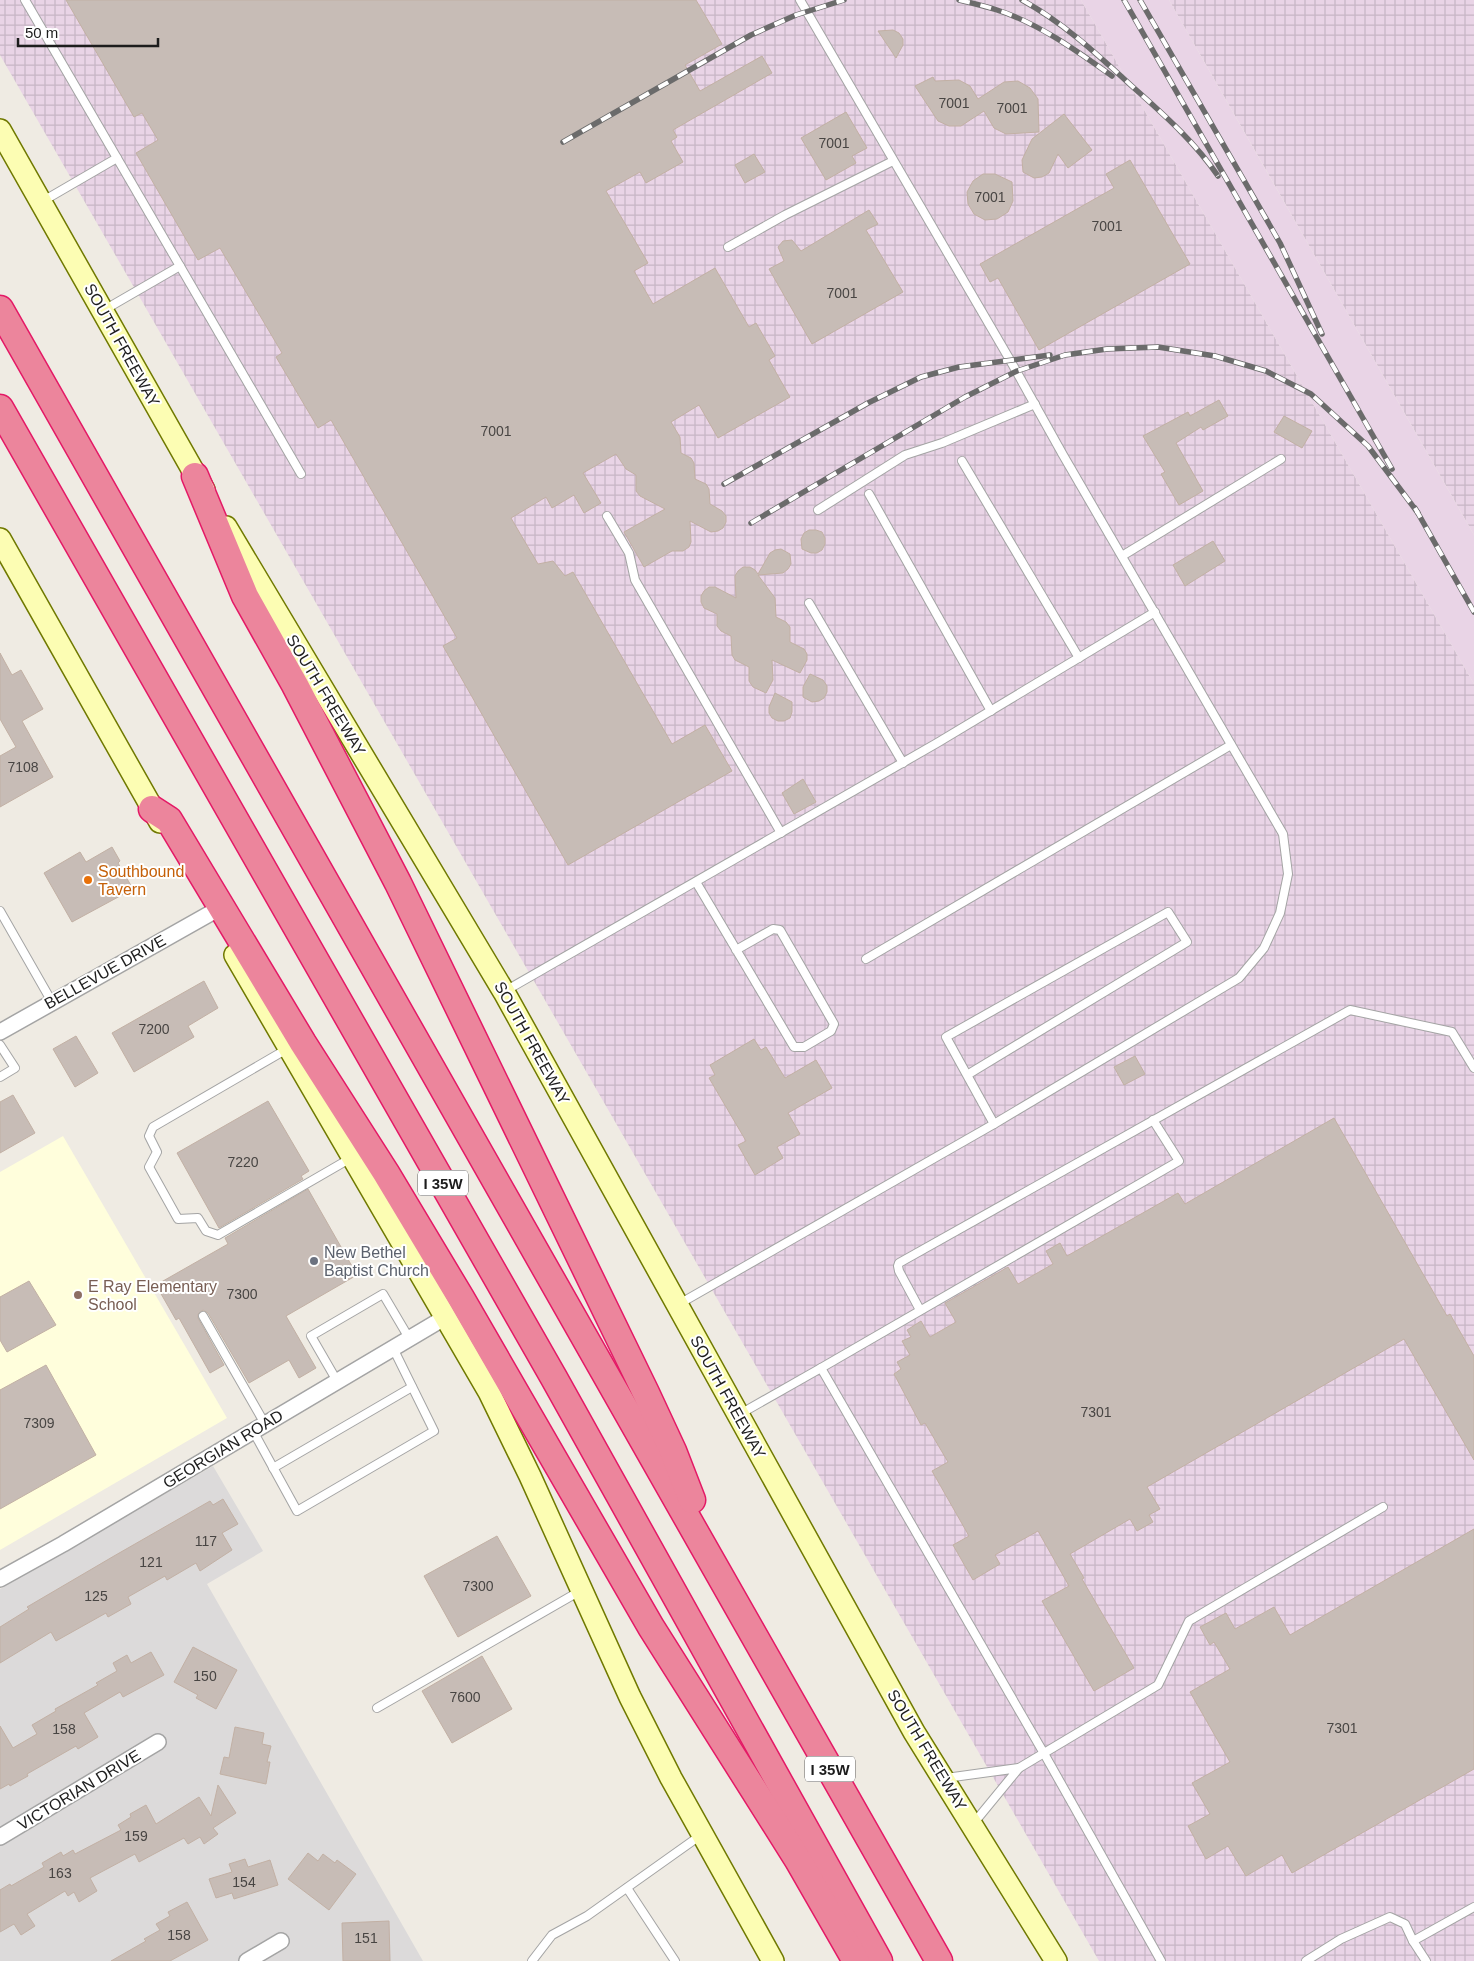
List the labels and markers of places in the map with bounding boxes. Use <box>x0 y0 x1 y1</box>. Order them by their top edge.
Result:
place label: Southbound Tavern <box>98 863 184 898</box>
marker: Southbound Tavern <box>82 874 94 886</box>
place label: New Bethel Baptist Church <box>324 1244 429 1279</box>
marker: New Bethel Baptist Church <box>308 1255 320 1267</box>
place label: E Ray Elementary School <box>88 1278 217 1313</box>
marker: E Ray Elementary School <box>72 1289 84 1301</box>

